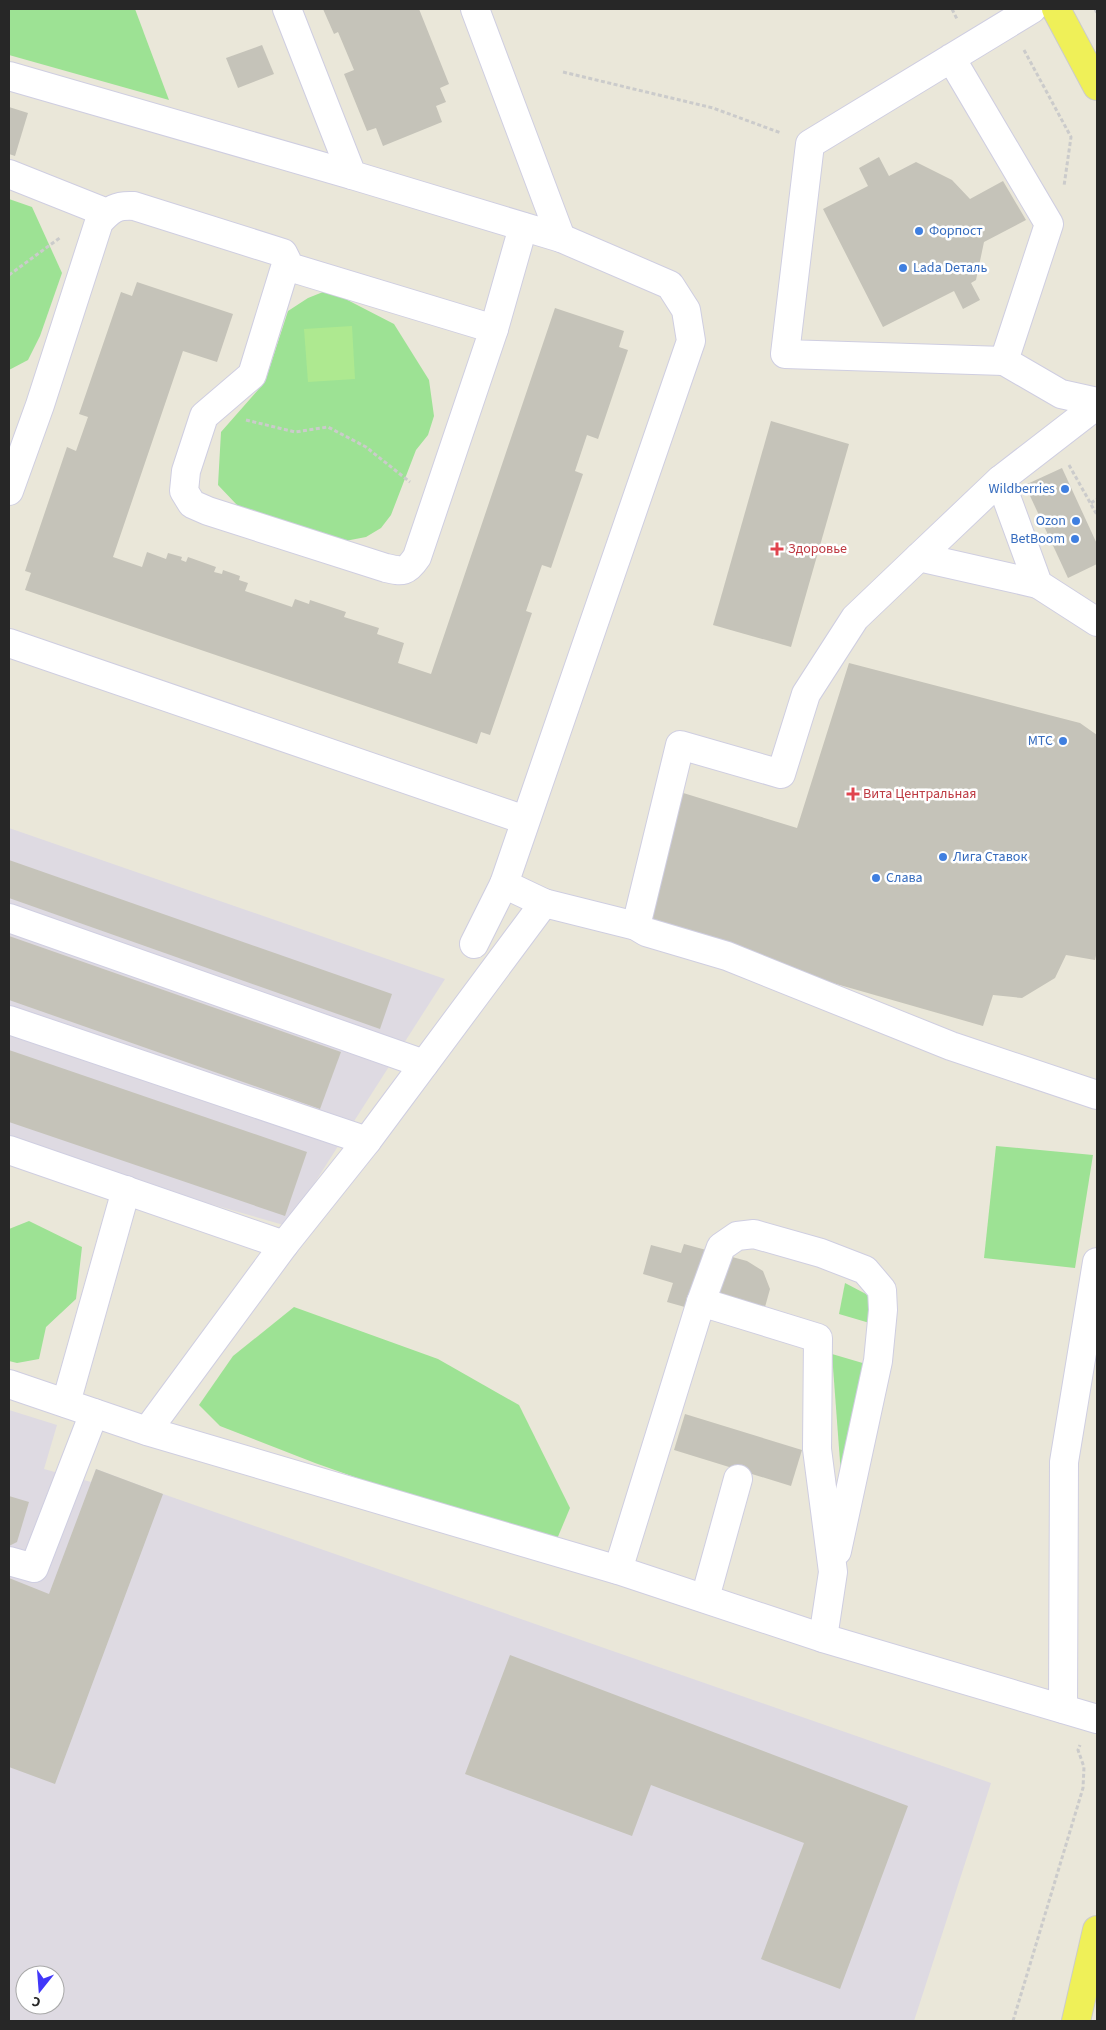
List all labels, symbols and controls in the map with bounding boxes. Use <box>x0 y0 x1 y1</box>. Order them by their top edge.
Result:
place label: Форпост <box>929 221 983 241</box>
marker: Форпост <box>913 225 925 237</box>
place label: Lada Dеталь <box>913 258 988 278</box>
marker: Lada Dеталь <box>897 262 909 274</box>
place label: Wildberries <box>989 479 1055 499</box>
marker: Wildberries <box>1059 483 1071 495</box>
place label: Ozon <box>1036 511 1066 531</box>
marker: Ozon <box>1070 515 1082 527</box>
place label: BetBoom <box>1010 529 1065 549</box>
marker: BetBoom <box>1069 533 1081 545</box>
place label: Здоровье <box>788 539 847 559</box>
marker: Здоровье <box>770 542 784 556</box>
place label: МТС <box>1028 731 1053 751</box>
marker: МТС <box>1057 735 1069 747</box>
place label: Вита Центральная <box>863 784 977 804</box>
marker: Вита Центральная <box>847 788 859 800</box>
place label: Лига Ставок <box>953 847 1027 867</box>
marker: Лига Ставок <box>937 851 949 863</box>
place label: Слава <box>886 868 923 888</box>
marker: Слава <box>870 872 882 884</box>
north arrow <box>15 1965 65 2015</box>
text: С <box>30 1991 43 2012</box>

